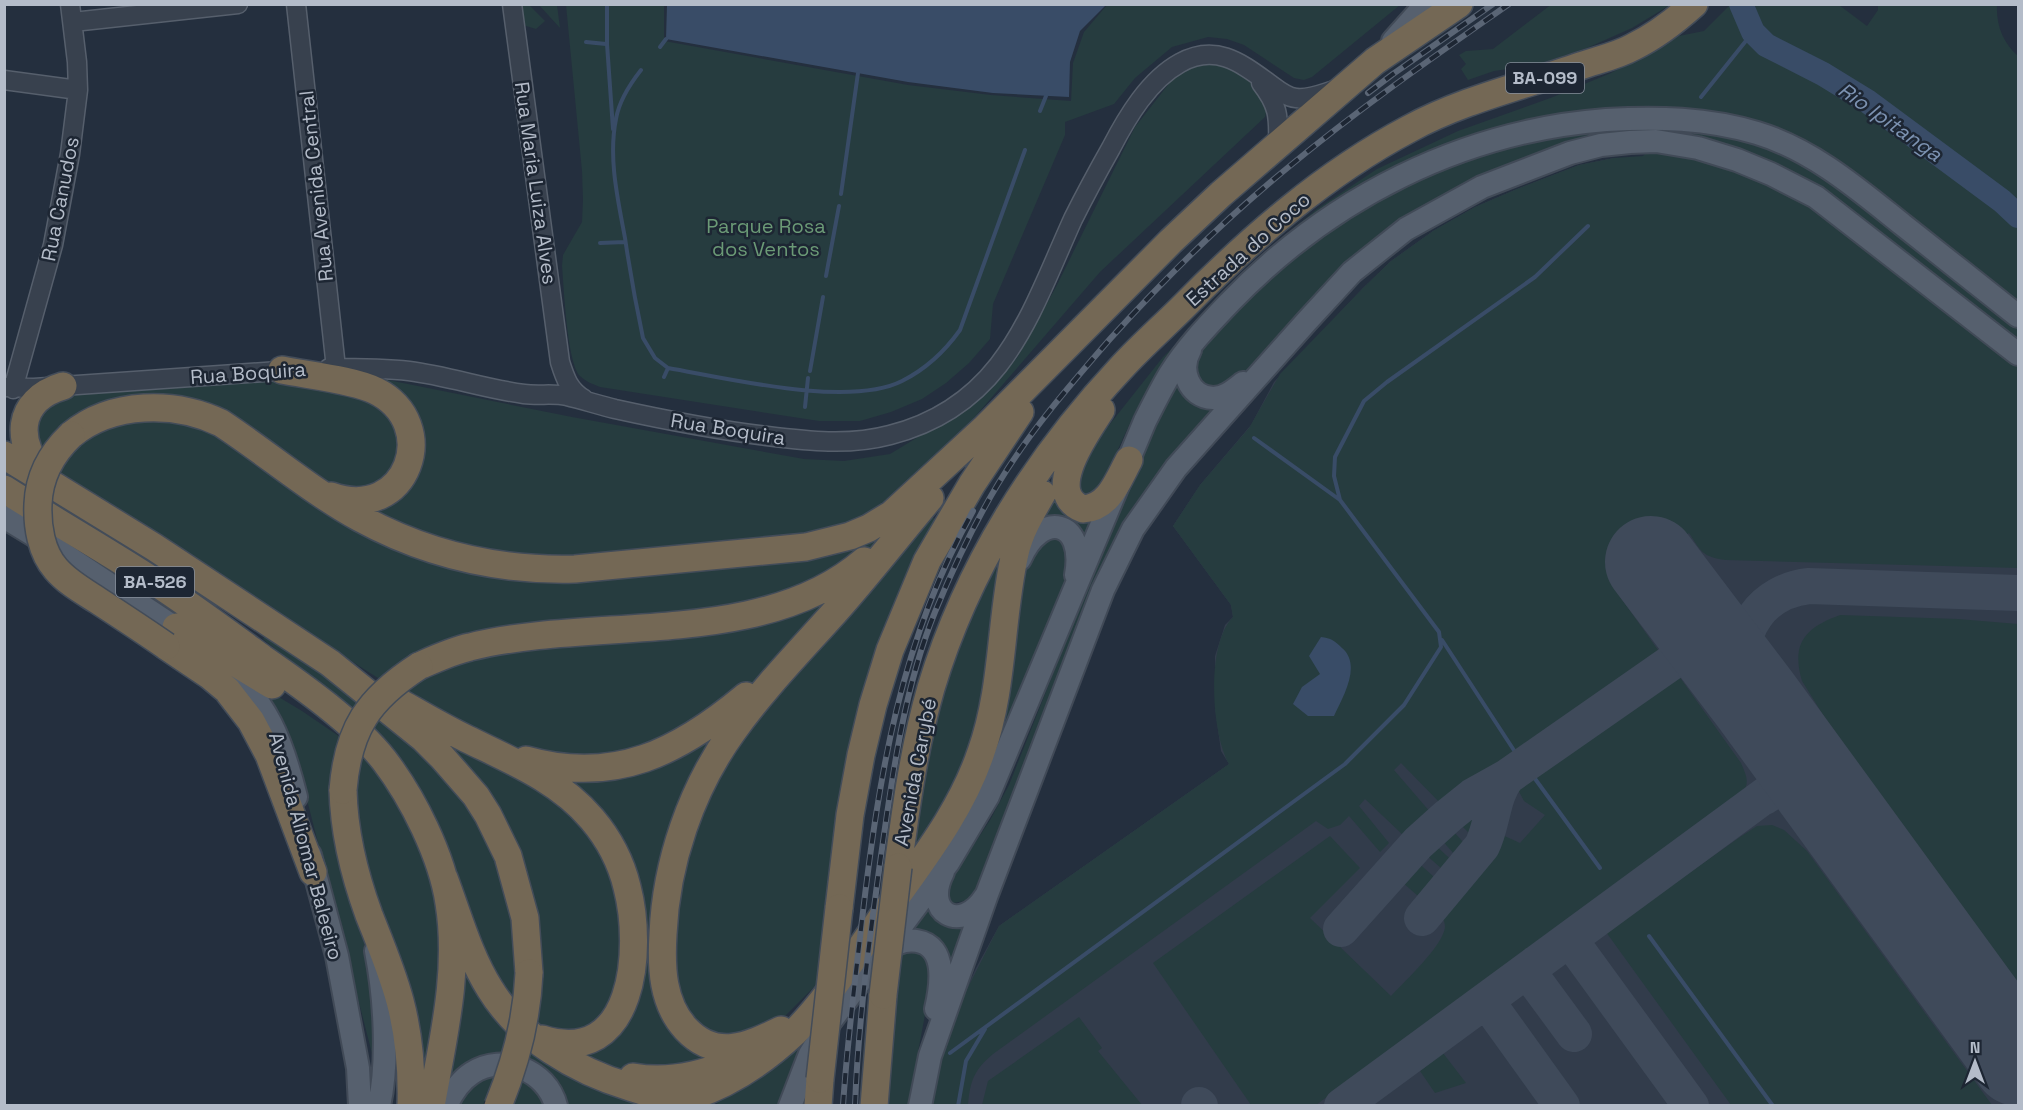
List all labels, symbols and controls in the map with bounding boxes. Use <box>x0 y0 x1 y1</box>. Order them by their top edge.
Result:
road number: BA-099 <box>1506 63 1584 93</box>
water label: Rio Ipitanga <box>1833 76 1948 168</box>
street label: Rua Maria Luiza Alves <box>509 80 563 286</box>
street label: Rua Avenida Central <box>293 89 339 283</box>
street label: Rua Canudos <box>35 135 85 263</box>
street label: Estrada do Coco <box>1180 186 1316 312</box>
park label: Parque Rosa dos Ventos <box>706 213 826 262</box>
street label: Rua Boquira <box>189 356 307 390</box>
street label: Rua Boquira <box>669 407 787 451</box>
road number: BA-526 <box>116 567 194 597</box>
street label: Avenida Carybé <box>888 696 942 848</box>
street label: Avenida Aliomar Baleeiro <box>263 729 349 963</box>
north arrow <box>1945 1032 2005 1092</box>
text: N <box>1970 1037 1980 1058</box>

